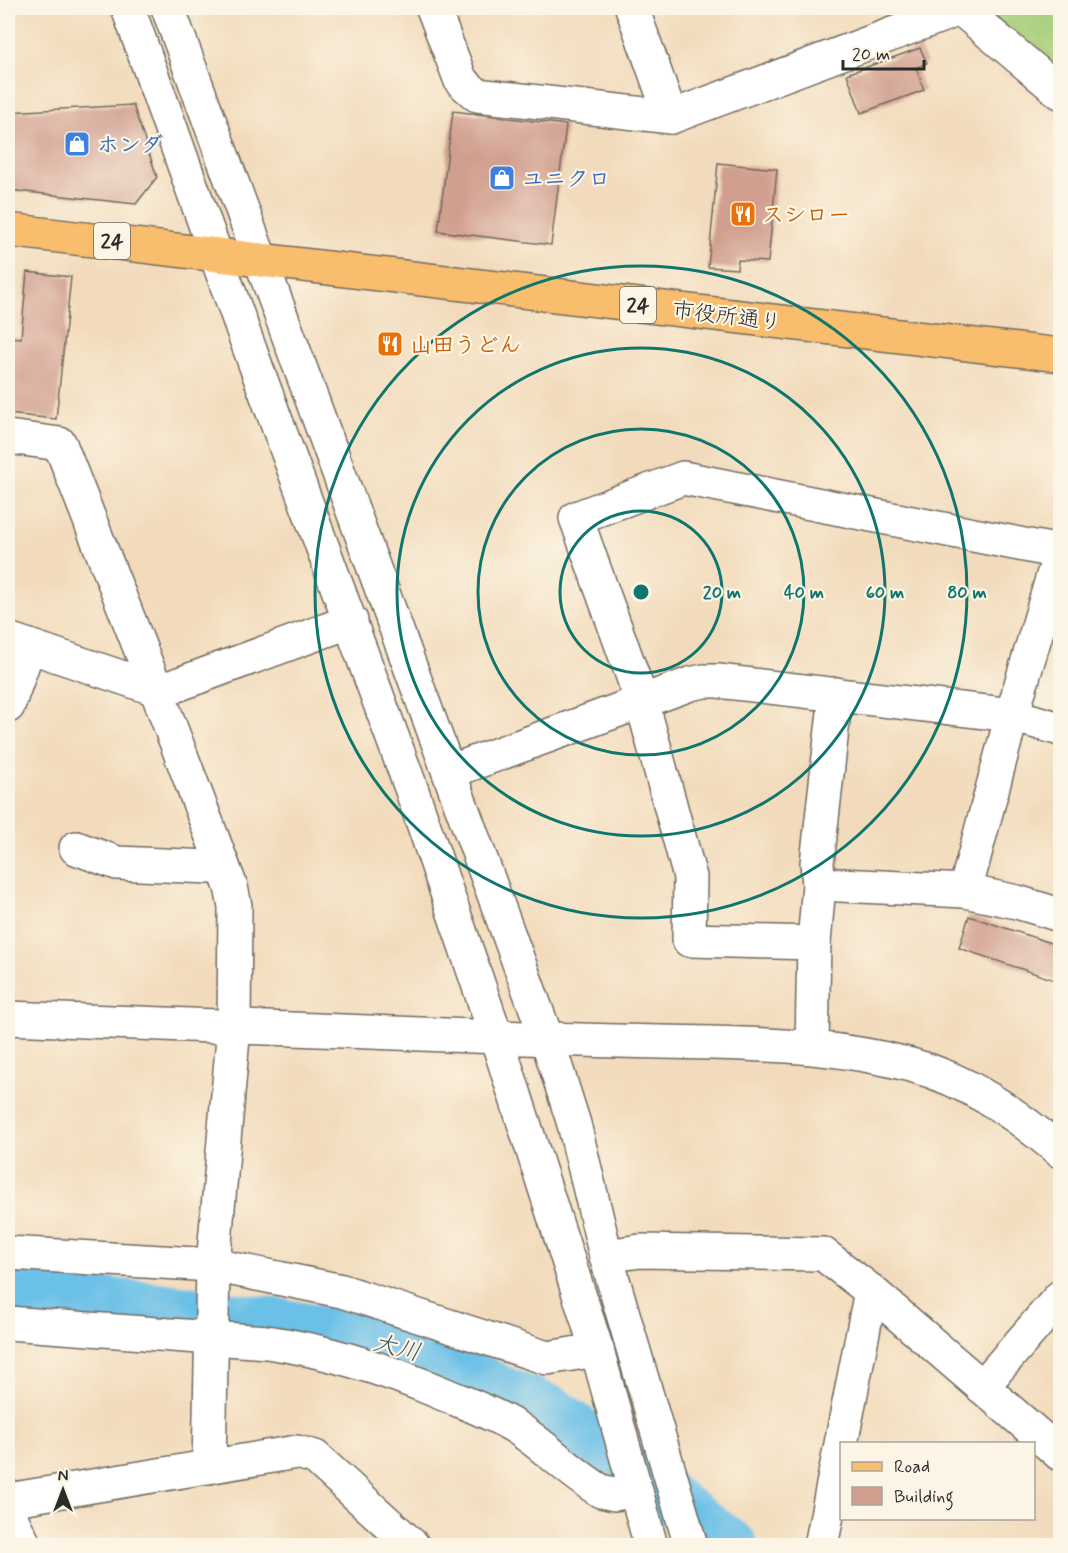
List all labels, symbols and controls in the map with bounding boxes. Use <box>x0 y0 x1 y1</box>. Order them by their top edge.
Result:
scale bar <box>843 33 924 71</box>
text: 20 m <box>852 43 890 67</box>
shop icon: ホンダ <box>62 129 92 159</box>
place label: ホンダ <box>97 132 163 160</box>
shop icon: ユニクロ <box>487 163 517 193</box>
place label: ユニクロ <box>522 166 610 194</box>
restaurant icon: スシロー <box>728 199 758 229</box>
place label: スシロー <box>762 202 850 230</box>
road number: 24 <box>94 223 130 259</box>
road number: 24 <box>620 287 656 323</box>
street label: 市役所通り <box>670 296 783 338</box>
restaurant icon: 山田うどん <box>375 329 405 359</box>
place label: 山田うどん <box>410 332 521 360</box>
text: 20 m <box>703 581 741 605</box>
text: 40 m <box>784 581 824 605</box>
text: 60 m <box>866 581 904 605</box>
text: 80 m <box>947 581 987 605</box>
centre of rings <box>631 582 651 602</box>
water label: 大川 <box>370 1328 424 1369</box>
legend <box>840 1442 1035 1520</box>
text: Road <box>894 1455 930 1479</box>
north arrow <box>33 1460 93 1520</box>
text: N <box>58 1466 68 1487</box>
text: Building <box>894 1485 954 1511</box>

